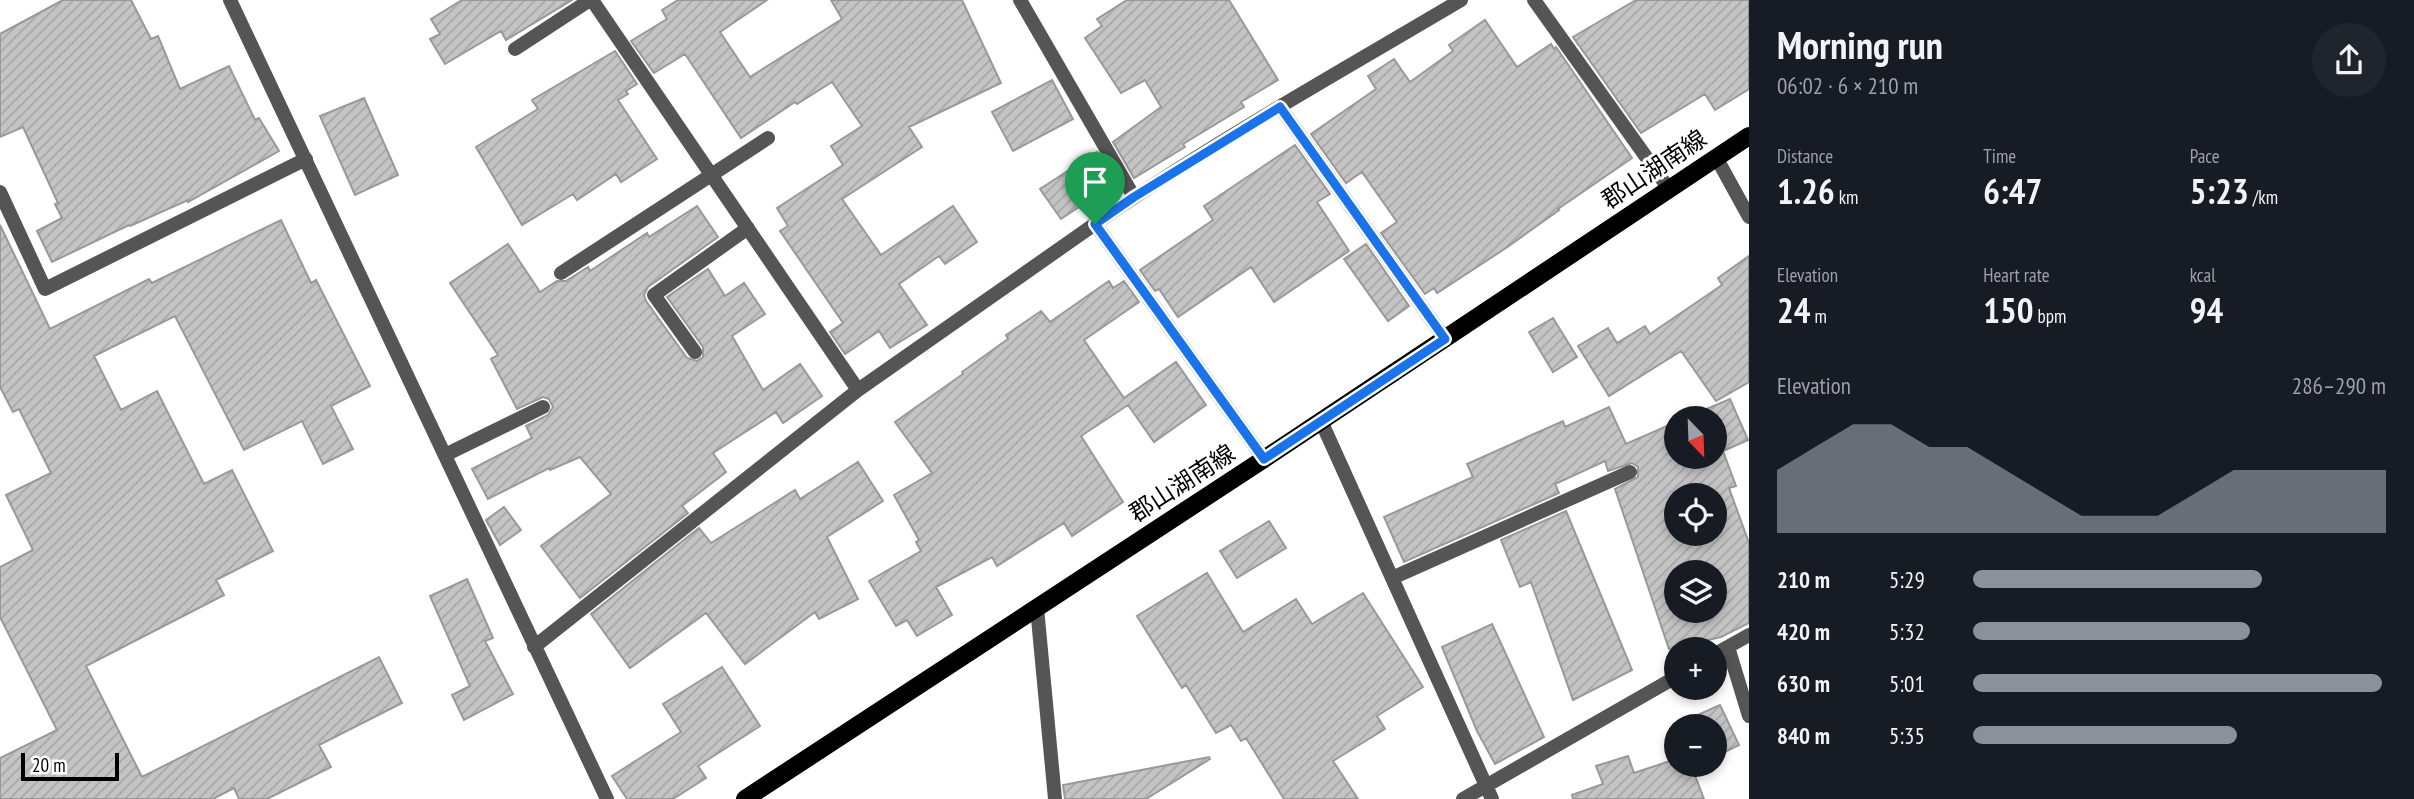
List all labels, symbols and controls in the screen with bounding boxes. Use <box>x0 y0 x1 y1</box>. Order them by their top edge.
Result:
text: Morning run <box>1777 20 1943 69</box>
button: share <box>2312 23 2386 97</box>
text: 06:02 · 6 × 210 m <box>1777 71 1918 100</box>
street label: 郡山湖南線 <box>1596 123 1712 215</box>
text: Distance <box>1777 144 1833 168</box>
text: Time <box>1983 144 2016 168</box>
text: Pace <box>2190 144 2220 168</box>
pin <box>1065 152 1125 224</box>
icon: arrive <box>1076 163 1114 201</box>
text: 1.26 <box>1777 168 1835 214</box>
text: 6:47 <box>1983 168 2042 214</box>
text: 5:23 <box>2190 168 2249 214</box>
text: km <box>1835 185 1858 209</box>
text: /km <box>2249 185 2278 209</box>
text: Elevation <box>1777 263 1838 287</box>
text: Heart rate <box>1983 263 2050 287</box>
text: kcal <box>2190 263 2216 287</box>
text: 24 <box>1777 287 1810 333</box>
text: 150 <box>1983 287 2034 333</box>
text: 94 <box>2190 287 2223 333</box>
text: m <box>1810 304 1827 328</box>
text: bpm <box>2034 304 2066 328</box>
text: Elevation <box>1777 371 1851 400</box>
text: 286–290 m <box>2292 371 2386 400</box>
north arrow <box>1664 406 1727 469</box>
map controls <box>1664 406 1727 777</box>
street label: 郡山湖南線 <box>1123 437 1241 529</box>
button: locate <box>1664 483 1727 546</box>
button: layers <box>1664 560 1727 623</box>
text: 210 m <box>1777 565 1830 594</box>
text: 5:29 <box>1889 565 1925 594</box>
text: 420 m <box>1777 617 1830 646</box>
text: 5:32 <box>1889 617 1925 646</box>
button: + <box>1664 637 1727 700</box>
text: 630 m <box>1777 669 1830 698</box>
text: 5:01 <box>1889 669 1925 698</box>
button: − <box>1664 714 1727 777</box>
text: 840 m <box>1777 721 1830 750</box>
text: 5:35 <box>1889 721 1925 750</box>
scale bar <box>21 750 119 782</box>
text: 20 m <box>32 753 66 777</box>

